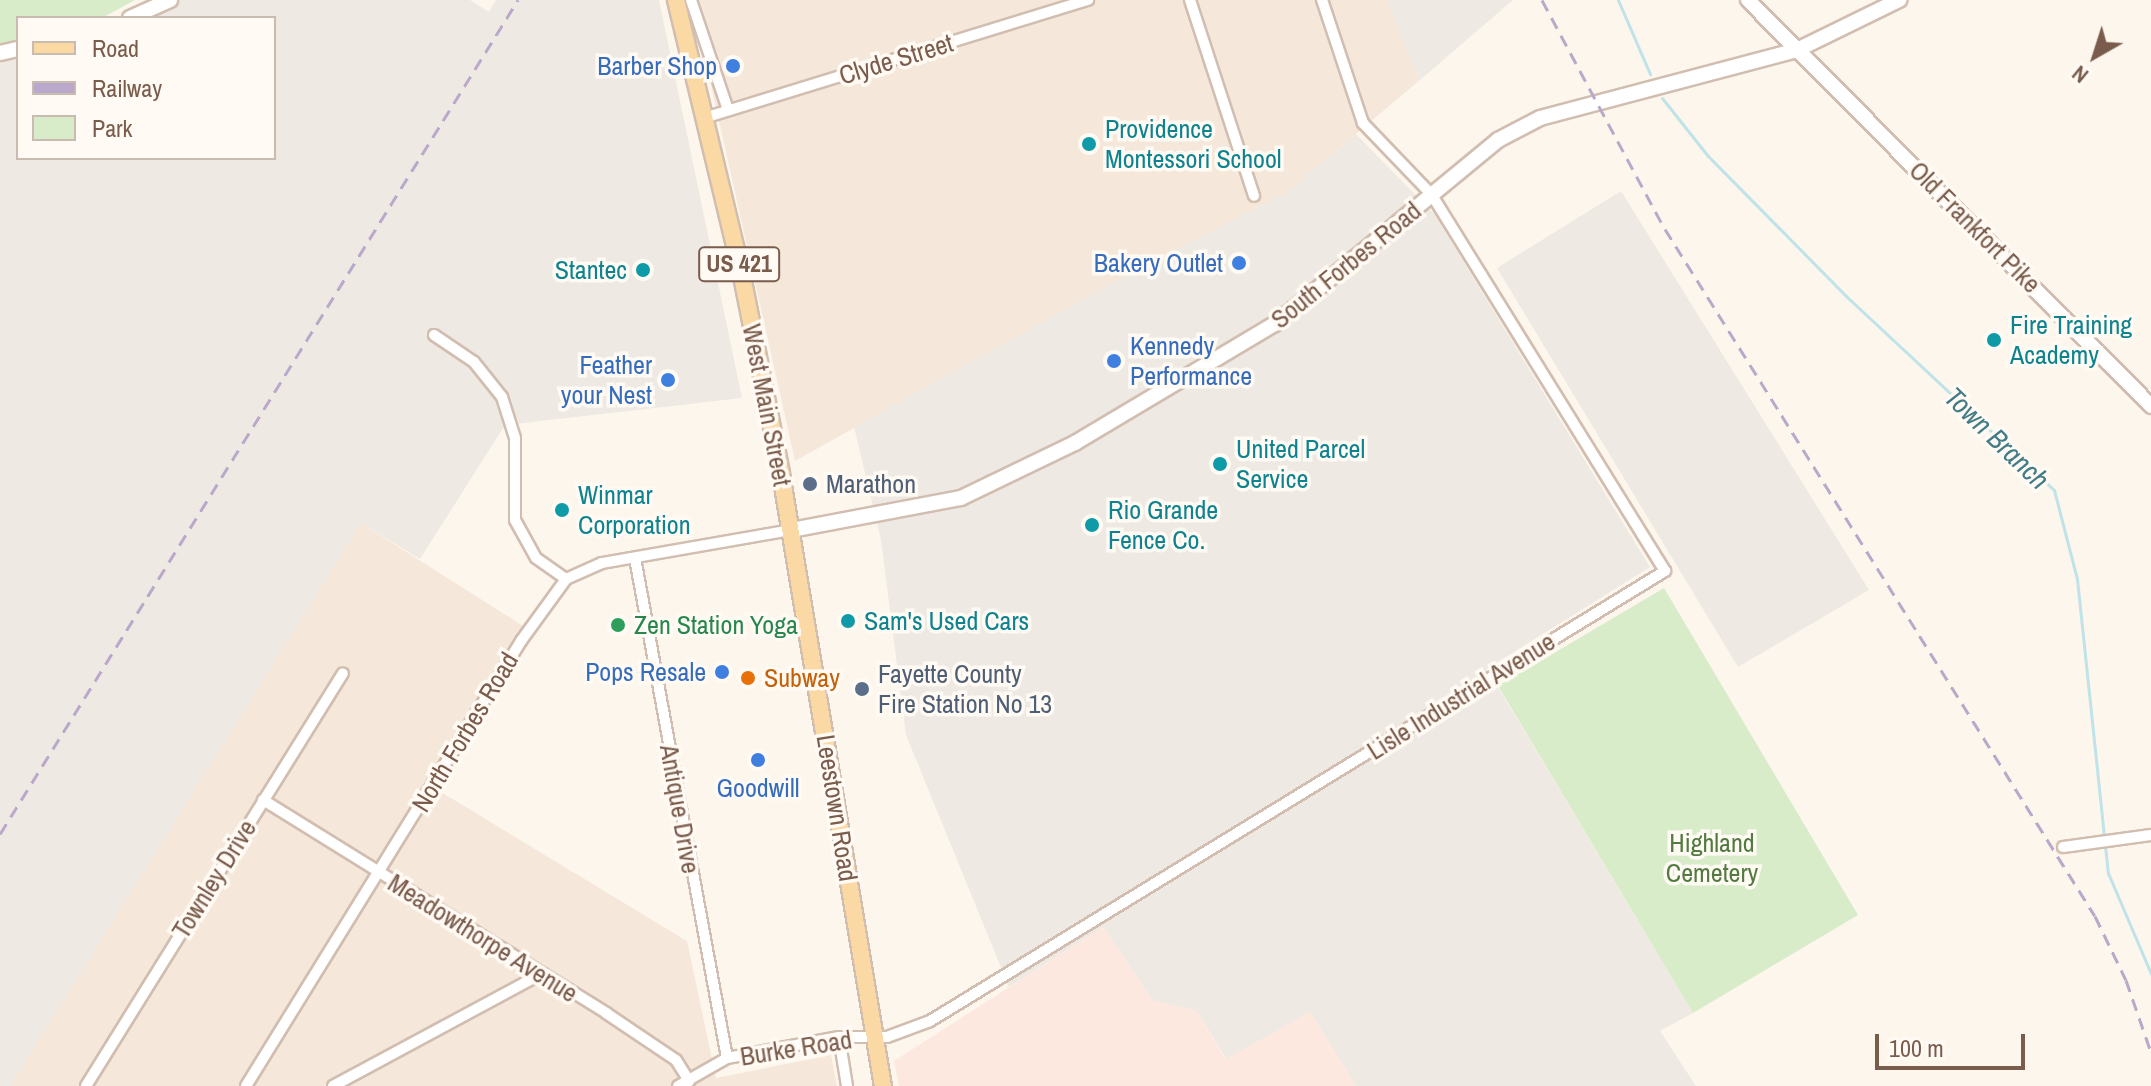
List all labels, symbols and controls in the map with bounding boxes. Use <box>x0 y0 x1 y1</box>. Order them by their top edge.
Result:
legend <box>16 16 276 160</box>
north arrow <box>2055 16 2135 96</box>
street label: Clyde Street <box>835 27 957 91</box>
text: Road <box>92 32 139 64</box>
place label: Barber Shop <box>597 50 717 82</box>
marker: Barber Shop <box>724 57 742 75</box>
text: N <box>2065 59 2094 90</box>
text: Railway <box>92 72 162 104</box>
text: Park <box>92 112 132 144</box>
place label: Providence Montessori School <box>1105 113 1282 174</box>
marker: Providence Montessori School <box>1080 135 1098 153</box>
street label: Old Frankfort Pike <box>1903 155 2047 299</box>
street label: South Forbes Road <box>1265 195 1427 335</box>
road number: US 421 <box>697 244 781 284</box>
place label: Bakery Outlet <box>1094 247 1223 279</box>
place label: Stantec <box>555 254 627 286</box>
marker: Bakery Outlet <box>1230 254 1248 272</box>
marker: Stantec <box>634 261 652 279</box>
place label: Fire Training Academy <box>2010 309 2132 370</box>
street label: West Main Street <box>736 321 798 489</box>
place label: Kennedy Performance <box>1130 330 1252 392</box>
marker: Fire Training Academy <box>1985 331 2003 349</box>
place label: Feather your Nest <box>561 349 652 410</box>
marker: Kennedy Performance <box>1105 352 1123 370</box>
marker: Feather your Nest <box>659 371 677 389</box>
water label: Town Branch <box>1938 380 2056 496</box>
place label: United Parcel Service <box>1236 433 1365 494</box>
marker: United Parcel Service <box>1211 455 1229 473</box>
place label: Marathon <box>826 468 916 500</box>
marker: Marathon <box>801 475 819 493</box>
place label: Winmar Corporation <box>578 479 691 540</box>
place label: Rio Grande Fence Co. <box>1108 494 1218 556</box>
marker: Winmar Corporation <box>553 501 571 519</box>
marker: Rio Grande Fence Co. <box>1083 516 1101 534</box>
place label: Sam's Used Cars <box>864 605 1029 637</box>
place label: Zen Station Yoga <box>634 609 798 641</box>
marker: Sam's Used Cars <box>839 612 857 630</box>
marker: Zen Station Yoga <box>609 616 627 634</box>
street label: Lisle Industrial Avenue <box>1361 625 1561 767</box>
street label: North Forbes Road <box>405 647 525 817</box>
place label: Pops Resale <box>585 656 706 688</box>
place label: Fayette County Fire Station No 13 <box>878 658 1052 720</box>
place label: Subway <box>764 662 840 694</box>
marker: Pops Resale <box>713 663 731 681</box>
marker: Subway <box>739 669 757 687</box>
marker: Fayette County Fire Station No 13 <box>853 680 871 698</box>
street label: Leestown Road <box>810 732 864 884</box>
street label: Antique Drive <box>653 742 707 876</box>
marker: Goodwill <box>749 751 767 769</box>
place label: Goodwill <box>717 772 799 804</box>
street label: Townley Drive <box>165 814 263 944</box>
park label: Highland Cemetery <box>1666 827 1758 888</box>
street label: Meadowthorpe Avenue <box>382 867 584 1009</box>
scale bar <box>1879 1018 2029 1068</box>
street label: Burke Road <box>738 1024 854 1072</box>
text: 100 m <box>1889 1032 1944 1064</box>

